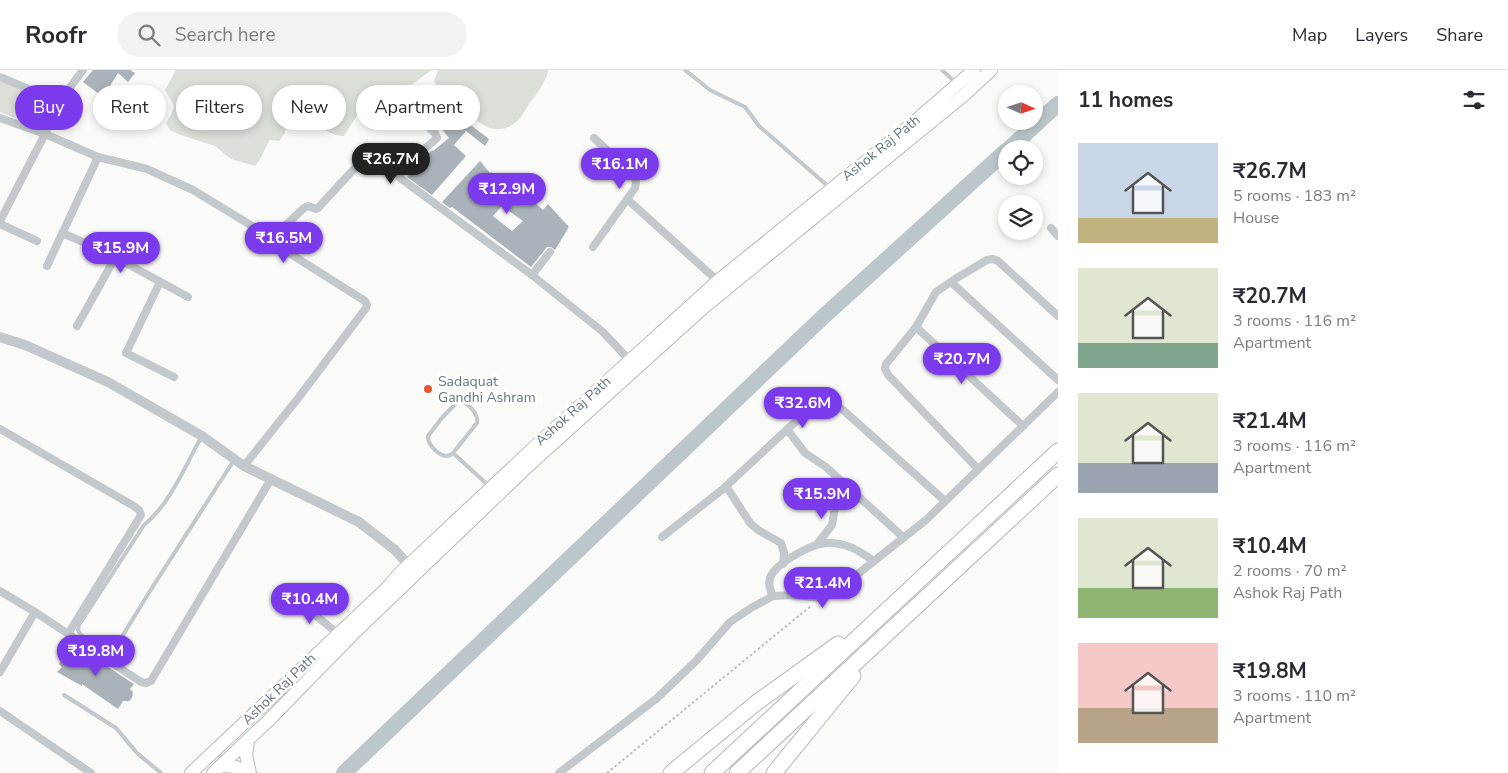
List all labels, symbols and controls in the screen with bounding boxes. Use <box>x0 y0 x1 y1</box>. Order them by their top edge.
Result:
search box <box>117 12 467 57</box>
text: Roofr <box>25 19 87 51</box>
icon: search <box>135 21 163 49</box>
text: Search here <box>175 22 276 48</box>
text: Map <box>1292 23 1327 47</box>
text: Layers <box>1355 23 1408 47</box>
text: Share <box>1436 23 1483 47</box>
chip: Buy <box>15 85 83 130</box>
chip: Rent <box>93 85 166 130</box>
chip: Filters <box>176 85 262 130</box>
chip: New <box>272 85 346 130</box>
chip: Apartment <box>356 85 480 130</box>
north arrow <box>998 85 1042 130</box>
map controls <box>998 85 1043 240</box>
text: 11 homes <box>1078 86 1173 114</box>
icon: filters <box>1460 86 1488 114</box>
street label: Ashok Raj Path <box>838 111 924 185</box>
button: locate <box>998 140 1043 185</box>
pin: ₹26.7M <box>350 142 432 185</box>
text: ₹26.7M <box>363 148 419 170</box>
pin: ₹16.1M <box>579 148 661 190</box>
text: ₹16.1M <box>592 153 648 175</box>
text: ₹26.7M <box>1233 157 1307 185</box>
icon: home <box>1118 163 1178 223</box>
pin: ₹12.9M <box>466 172 548 215</box>
text: ₹12.9M <box>479 178 535 200</box>
text: 5 rooms · 183 m² <box>1233 185 1356 207</box>
button: layers <box>998 195 1043 240</box>
text: House <box>1233 207 1279 229</box>
pin: ₹16.5M <box>243 222 325 264</box>
text: ₹16.5M <box>256 227 312 249</box>
pin: ₹15.9M <box>80 232 162 274</box>
text: ₹15.9M <box>93 237 149 259</box>
text: ₹20.7M <box>1233 282 1307 310</box>
icon: home <box>1118 288 1178 348</box>
text: 3 rooms · 116 m² <box>1233 310 1356 332</box>
text: Apartment <box>1233 332 1311 354</box>
pin: ₹20.7M <box>921 342 1003 385</box>
text: ₹20.7M <box>934 348 990 370</box>
place label: Sadaquat Gandhi Ashram <box>438 372 536 407</box>
street label: Ashok Raj Path <box>531 372 615 450</box>
marker: Sadaquat Gandhi Ashram <box>422 383 434 395</box>
pin: ₹32.6M <box>762 386 844 429</box>
text: ₹32.6M <box>775 392 831 414</box>
text: ₹21.4M <box>1233 407 1307 435</box>
icon: home <box>1118 413 1178 473</box>
text: 3 rooms · 116 m² <box>1233 435 1356 457</box>
text: Apartment <box>1233 457 1311 479</box>
pin: ₹15.9M <box>781 478 863 520</box>
text: ₹15.9M <box>794 483 850 505</box>
text: ₹10.4M <box>1233 532 1307 560</box>
icon: home <box>1118 538 1178 598</box>
text: 2 rooms · 70 m² <box>1233 560 1346 582</box>
pin: ₹21.4M <box>782 566 864 609</box>
text: ₹21.4M <box>795 572 851 594</box>
pin: ₹10.4M <box>269 582 351 625</box>
text: Ashok Raj Path <box>1233 582 1342 604</box>
text: ₹10.4M <box>282 588 338 610</box>
pin: ₹19.8M <box>55 634 137 677</box>
text: ₹19.8M <box>68 640 124 662</box>
street label: Ashok Raj Path <box>238 649 320 729</box>
text: ₹19.8M <box>1233 657 1307 685</box>
icon: home <box>1118 663 1178 723</box>
text: 3 rooms · 110 m² <box>1233 685 1356 707</box>
text: Apartment <box>1233 707 1311 729</box>

